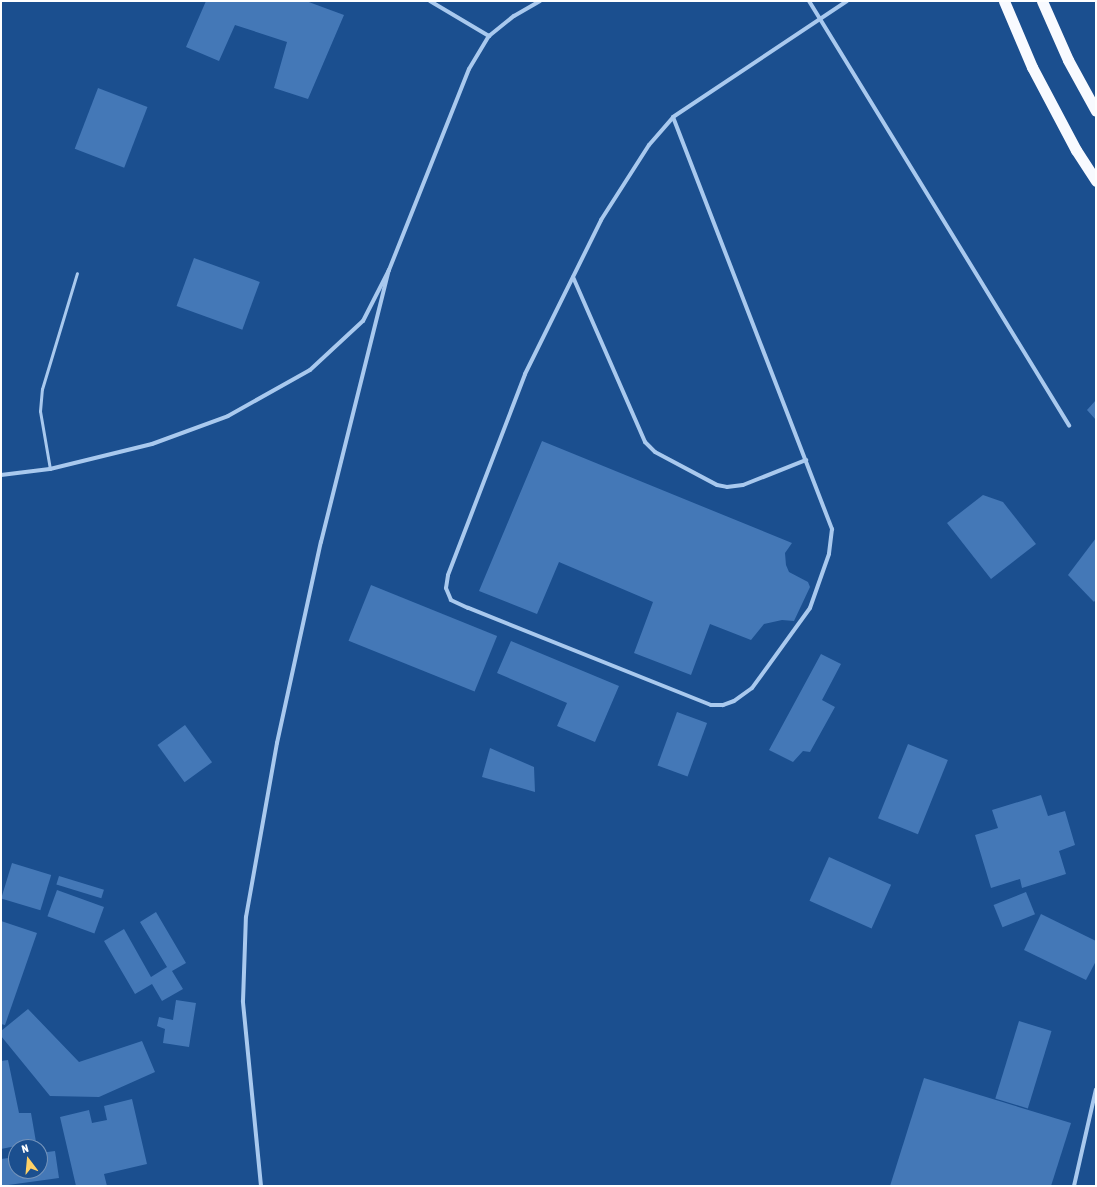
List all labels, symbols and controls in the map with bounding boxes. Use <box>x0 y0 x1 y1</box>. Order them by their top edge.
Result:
north arrow <box>8 1139 48 1179</box>
text: N <box>20 1142 30 1155</box>

